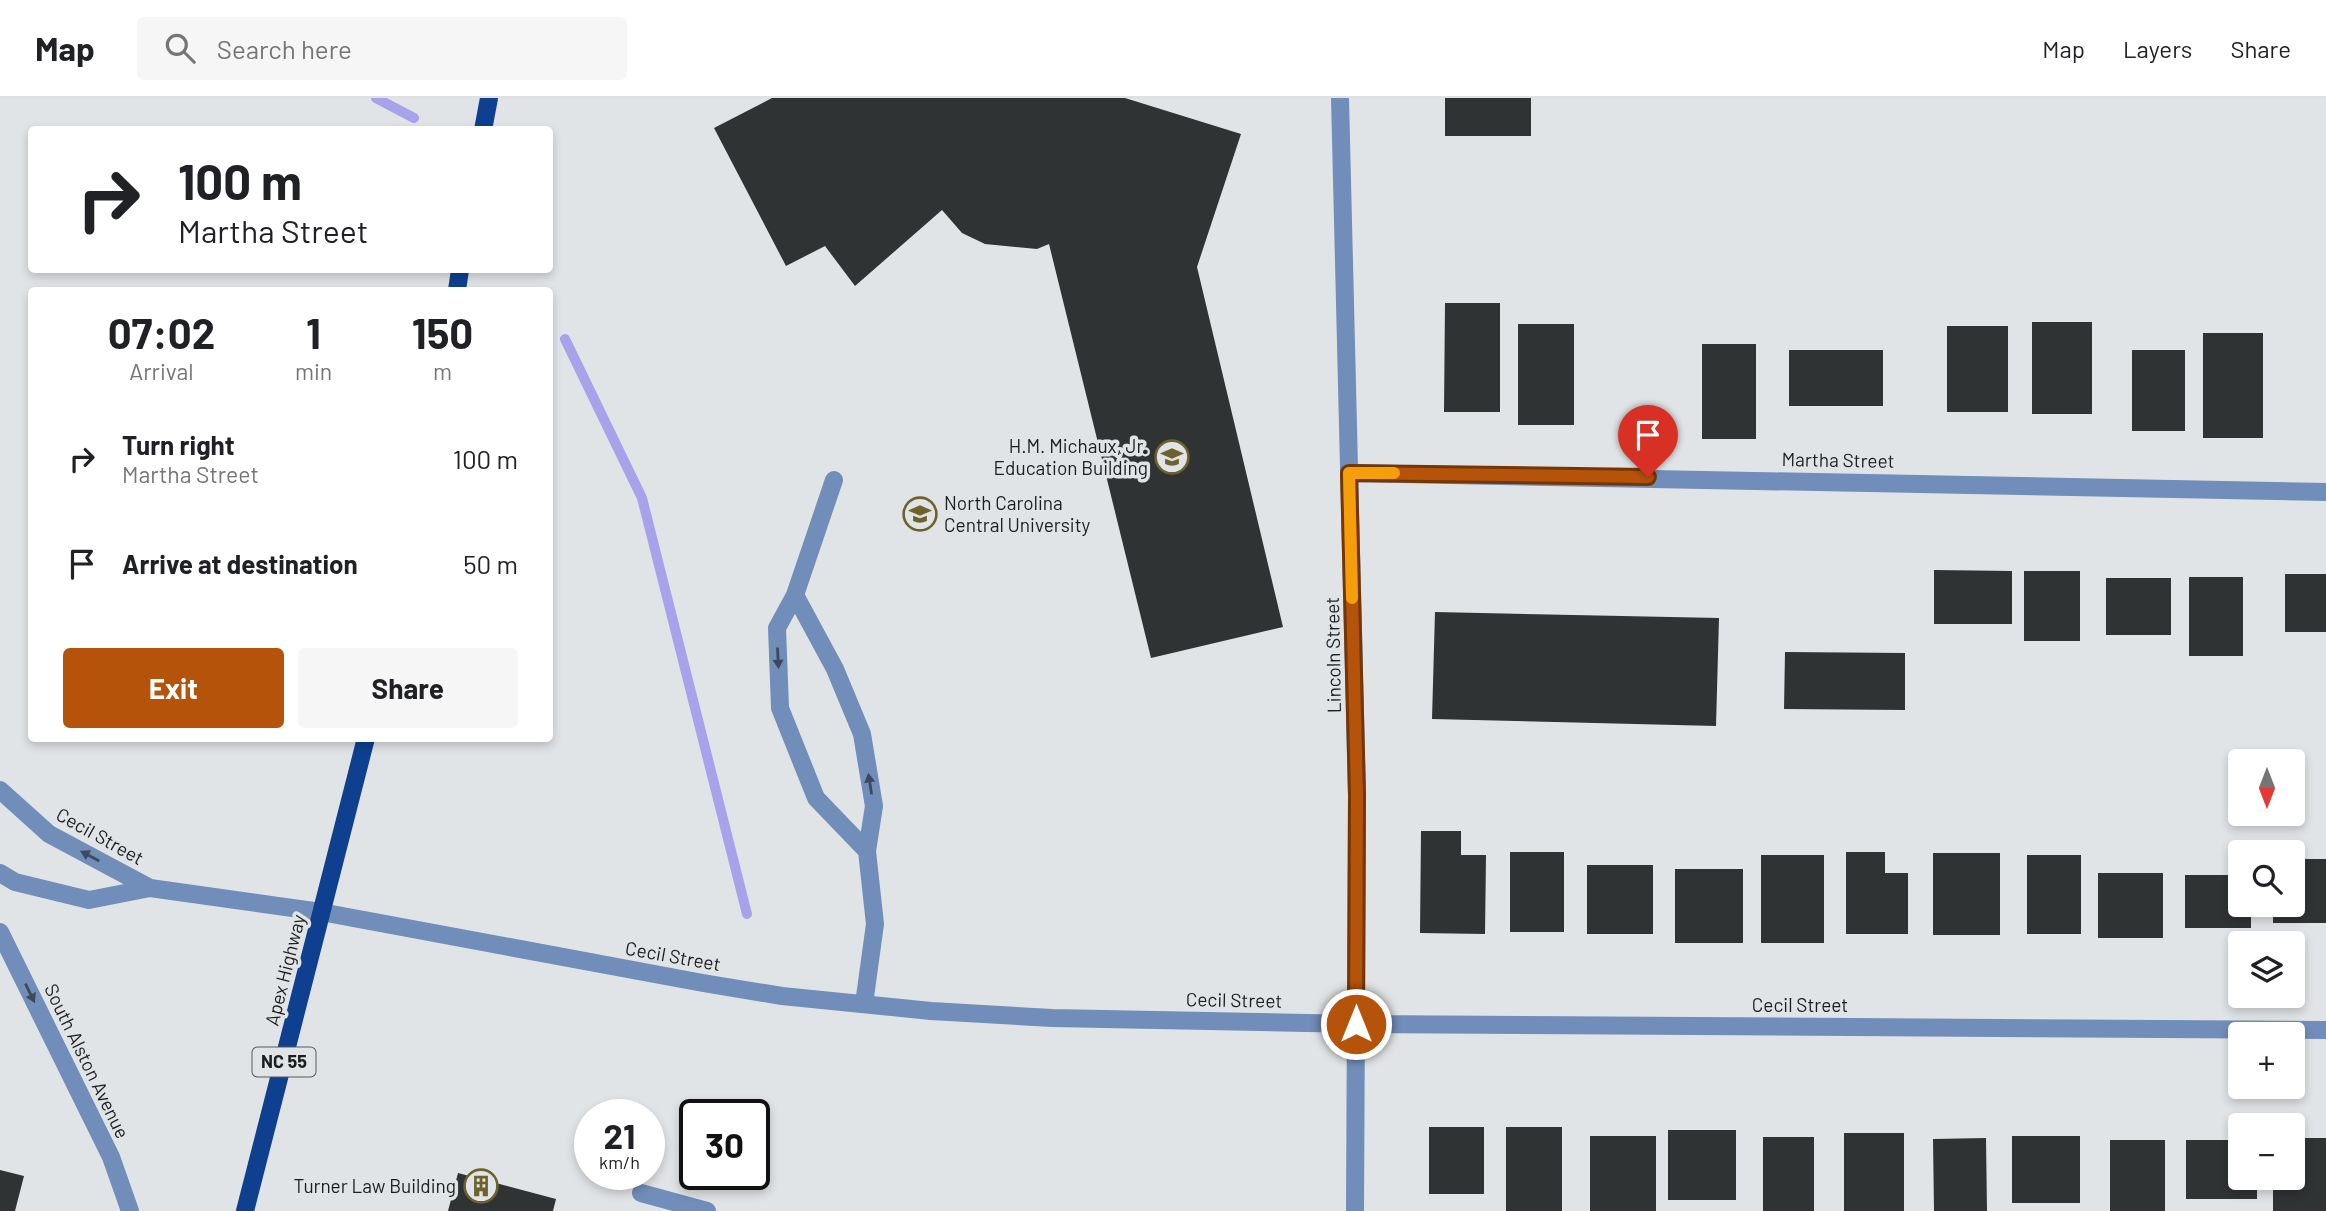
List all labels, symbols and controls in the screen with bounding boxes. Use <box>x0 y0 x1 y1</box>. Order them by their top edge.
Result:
search box <box>137 17 627 80</box>
text: Map <box>35 28 95 68</box>
icon: search <box>161 29 199 67</box>
text: Search here <box>217 33 352 64</box>
text: Map <box>2042 34 2085 63</box>
text: Layers <box>2123 34 2192 63</box>
text: Share <box>2230 34 2291 63</box>
text: 100 m <box>178 151 302 210</box>
icon: right <box>63 154 154 245</box>
text: Martha Street <box>178 211 368 249</box>
text: 07:02 <box>108 307 215 357</box>
text: 1 <box>306 307 321 357</box>
text: 150 <box>412 307 473 357</box>
text: Arrival <box>129 357 194 385</box>
text: min <box>295 357 332 385</box>
text: m <box>433 357 452 385</box>
pin <box>1618 405 1678 477</box>
icon: arrive <box>1629 416 1667 454</box>
text: Turn right <box>122 429 235 460</box>
place label: H.M. Michaux, Jr. Education Building <box>994 434 1148 479</box>
school or university icon: H.M. Michaux, Jr. Education Building <box>1153 438 1191 476</box>
icon: right <box>63 440 101 478</box>
text: 100 m <box>453 443 518 474</box>
street label: Martha Street <box>1781 447 1895 472</box>
text: Martha Street <box>122 460 259 488</box>
place label: North Carolina Central University <box>944 491 1091 536</box>
school or university icon: North Carolina Central University <box>901 495 939 533</box>
icon: arrive <box>63 545 101 583</box>
text: Arrive at destination <box>122 548 358 579</box>
text: 50 m <box>463 548 518 579</box>
street label: Lincoln Street <box>1320 597 1345 713</box>
button: Exit <box>63 648 284 728</box>
button: Share <box>298 648 518 728</box>
one-way arrow <box>773 648 784 670</box>
north arrow <box>2228 749 2305 826</box>
map controls <box>2228 749 2305 1190</box>
one-way arrow <box>864 773 875 795</box>
street label: Cecil Street <box>53 802 148 869</box>
button: search <box>2228 840 2305 917</box>
one-way arrow <box>81 850 100 862</box>
street label: Apex Highway <box>260 912 310 1028</box>
button: layers <box>2228 931 2305 1008</box>
street label: Cecil Street <box>624 936 723 975</box>
street label: South Alston Avenue <box>40 980 135 1142</box>
one-way arrow <box>25 983 36 1003</box>
street label: Cecil Street <box>1186 987 1282 1012</box>
position arrow <box>1319 987 1393 1061</box>
street label: Cecil Street <box>1752 993 1848 1016</box>
button: + <box>2228 1022 2305 1099</box>
road number: NC 55 <box>252 1048 316 1077</box>
speed limit sign: 30 <box>679 1099 770 1190</box>
button: − <box>2228 1113 2305 1190</box>
text: 21 <box>604 1114 635 1156</box>
text: km/h <box>599 1151 640 1173</box>
building icon: Turner Law Building <box>462 1167 500 1205</box>
place label: Turner Law Building <box>293 1174 456 1197</box>

